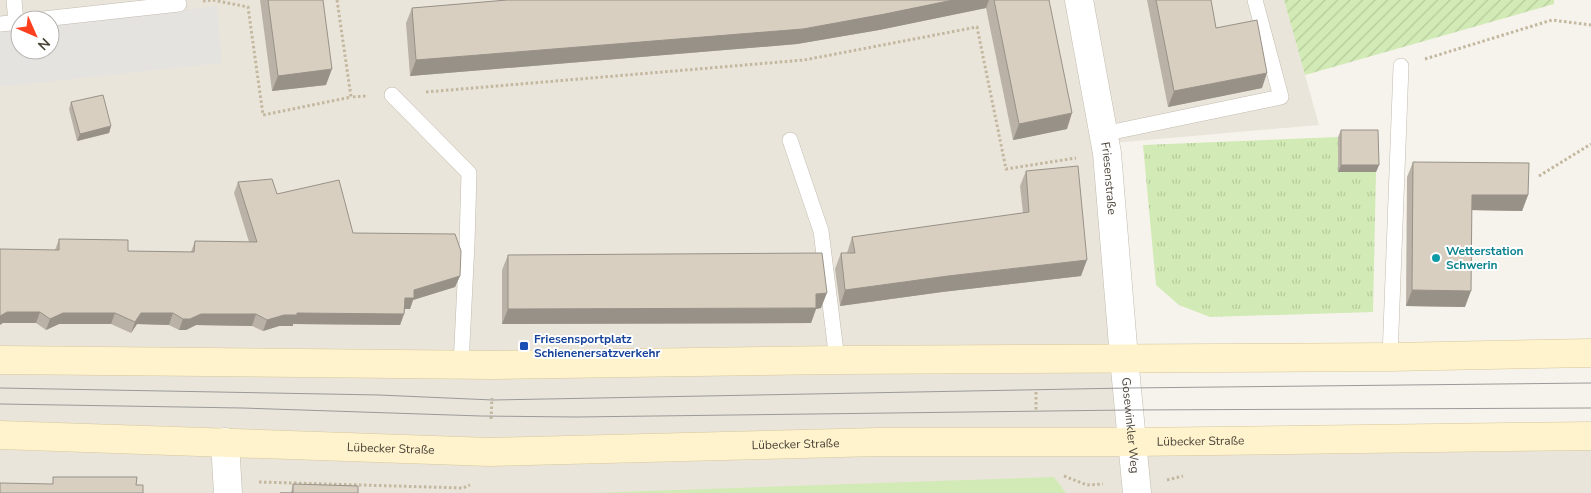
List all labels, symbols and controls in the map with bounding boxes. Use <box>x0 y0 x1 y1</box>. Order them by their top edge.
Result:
north arrow <box>10 10 60 60</box>
text: N <box>33 33 54 54</box>
street label: Friesenstraße <box>1097 141 1120 216</box>
place label: Wetterstation Schwerin <box>1446 243 1524 273</box>
marker: Wetterstation Schwerin <box>1430 252 1442 264</box>
place label: Friesensportplatz Schienenersatzverkehr <box>534 331 660 361</box>
marker: Friesensportplatz Schienenersatzverkehr <box>518 340 530 352</box>
street label: Gosewinkler Weg <box>1118 377 1143 474</box>
street label: Lübecker Straße <box>1157 433 1245 450</box>
street label: Lübecker Straße <box>752 435 840 453</box>
street label: Lübecker Straße <box>347 439 435 458</box>

